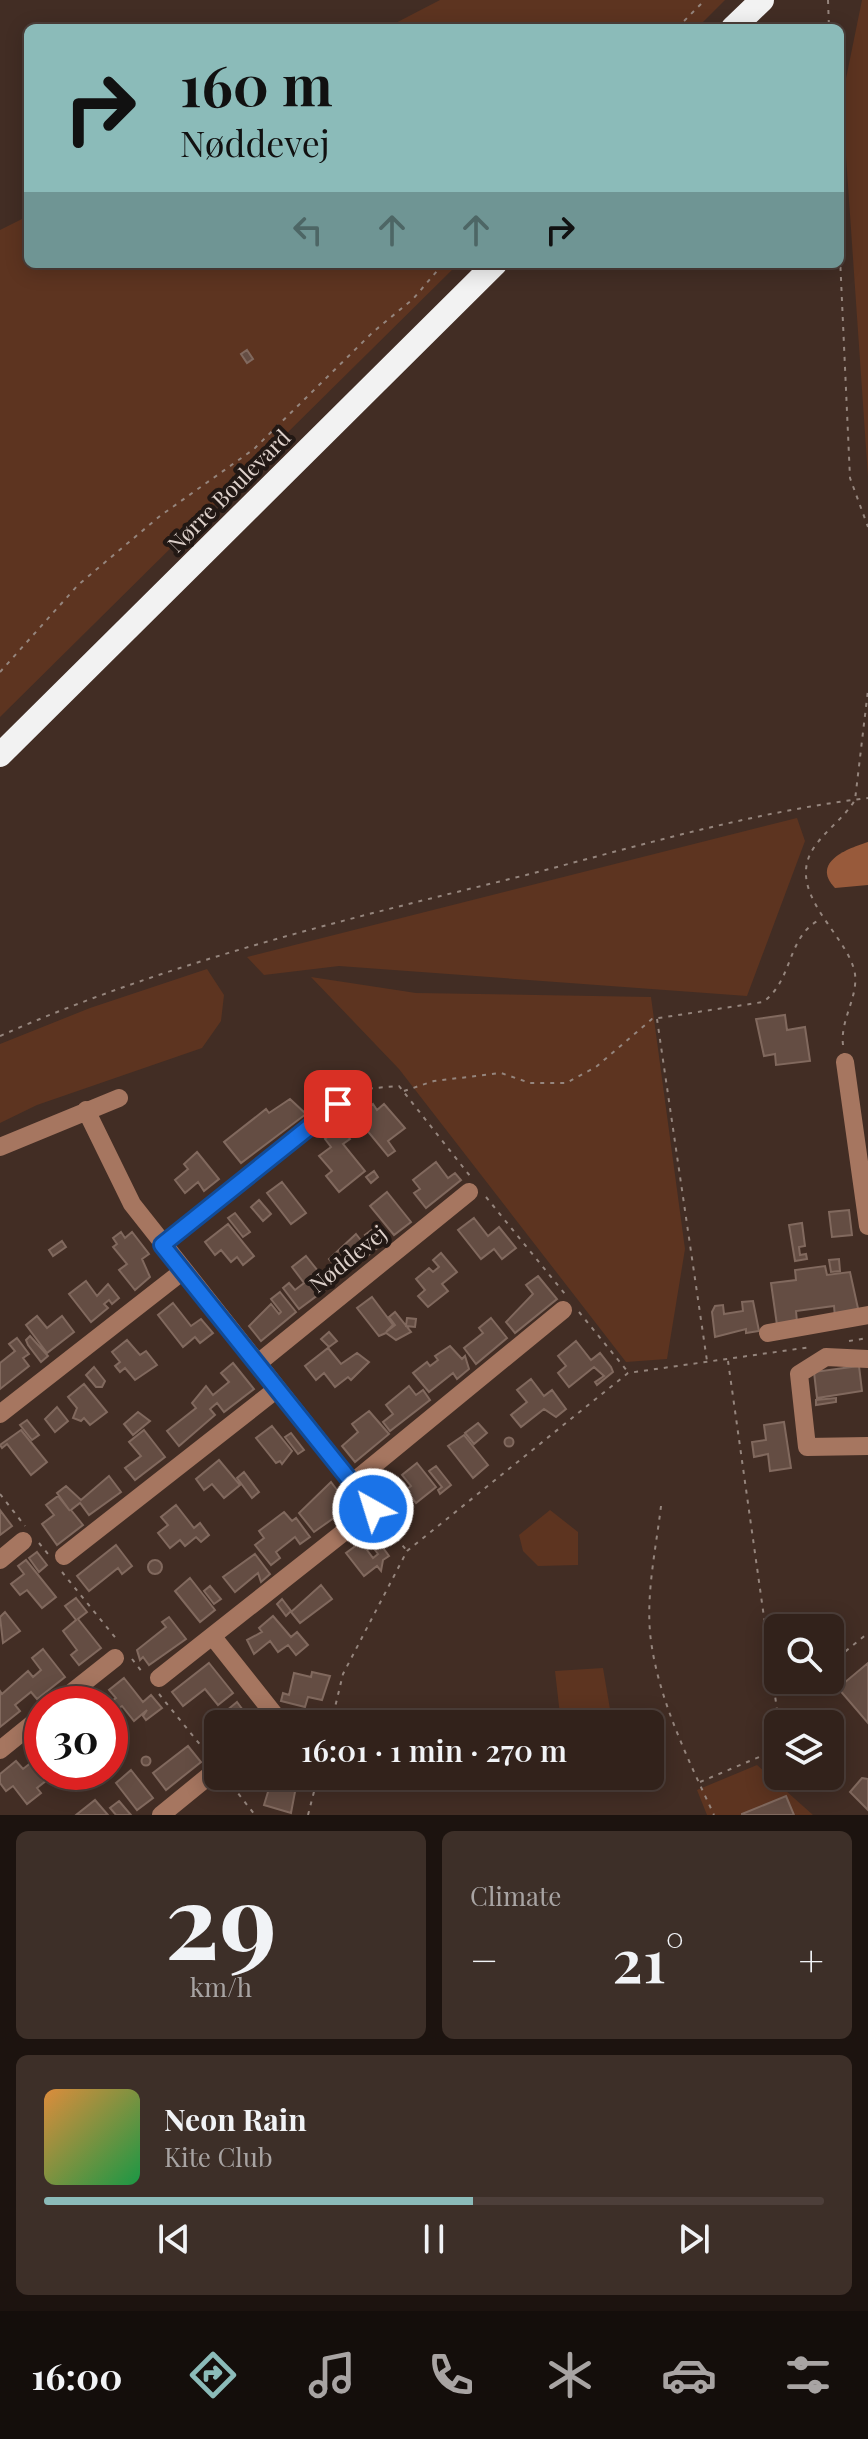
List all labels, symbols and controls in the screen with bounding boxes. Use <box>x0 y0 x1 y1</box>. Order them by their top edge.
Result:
text: 160 m <box>180 46 333 121</box>
icon: right <box>48 56 152 160</box>
text: Nøddevej <box>180 118 330 166</box>
icon: left <box>286 208 330 252</box>
icon: ahead <box>370 208 414 252</box>
icon: ahead <box>454 208 498 252</box>
icon: right <box>538 208 582 252</box>
street label: Nørre Boulevard <box>160 422 296 558</box>
pin <box>304 1070 372 1138</box>
icon: arrive <box>316 1082 360 1126</box>
street label: Nøddevej <box>302 1218 392 1299</box>
position arrow <box>331 1467 415 1551</box>
map controls <box>764 1614 844 1790</box>
button: search <box>764 1614 844 1694</box>
speed limit sign: 30 <box>24 1686 128 1790</box>
button: layers <box>764 1710 844 1790</box>
text: 16:01 · 1 min · 270 m <box>301 1730 567 1770</box>
text: 29 <box>165 1847 277 1986</box>
text: Climate <box>470 1878 561 1913</box>
text: 21° <box>612 1918 684 1998</box>
text: − <box>470 1929 498 1988</box>
text: + <box>798 1929 824 1988</box>
text: km/h <box>190 1969 252 2004</box>
text: Neon Rain <box>164 2099 307 2139</box>
text: Kite Club <box>164 2139 273 2174</box>
icon: previous <box>152 2217 196 2261</box>
icon: pause <box>412 2217 456 2261</box>
icon: next <box>672 2217 716 2261</box>
icon: directions <box>185 2347 241 2403</box>
icon: music <box>304 2347 360 2403</box>
icon: phone <box>423 2347 479 2403</box>
icon: climate <box>542 2347 598 2403</box>
icon: car <box>661 2347 717 2403</box>
icon: filters <box>780 2347 836 2403</box>
text: 16:00 <box>32 2351 122 2399</box>

